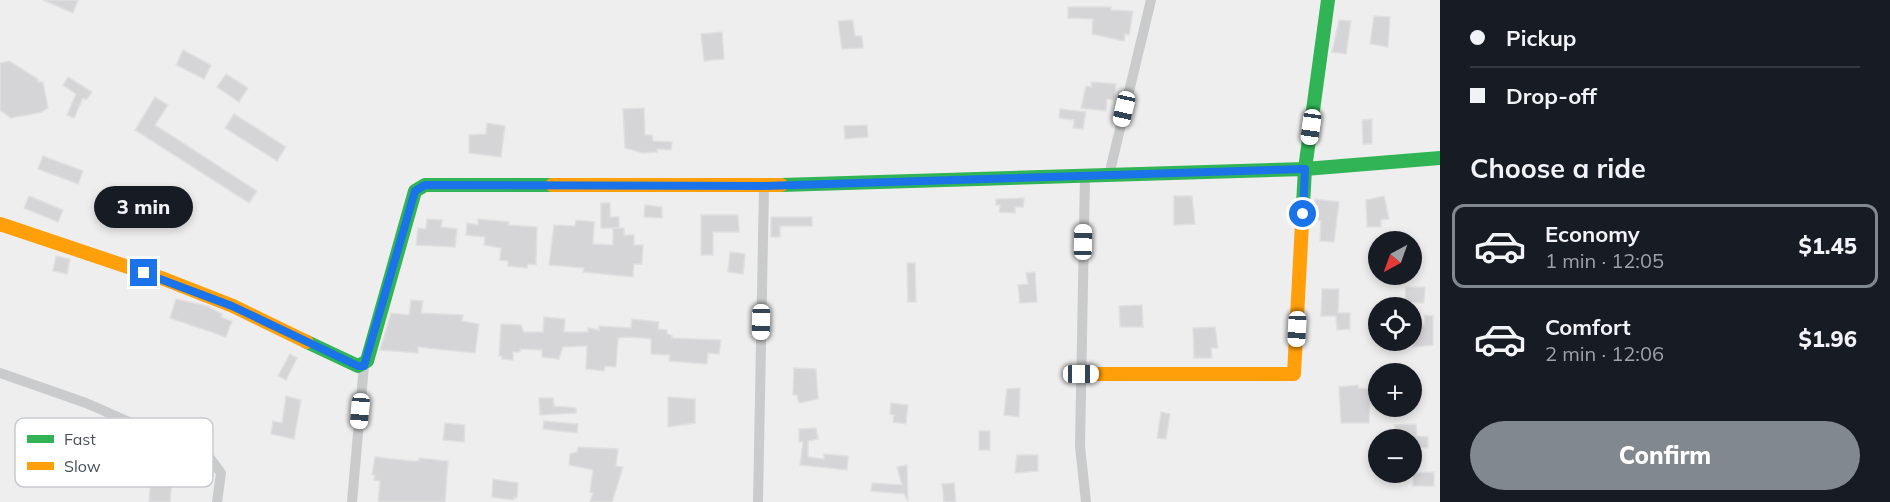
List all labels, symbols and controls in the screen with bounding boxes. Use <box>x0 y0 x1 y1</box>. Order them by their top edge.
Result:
text: Pickup <box>1506 24 1576 52</box>
text: Drop-off <box>1506 82 1597 110</box>
car <box>1111 89 1137 129</box>
car <box>1300 108 1322 146</box>
text: Choose a ride <box>1470 151 1646 185</box>
callout: 3 min <box>94 186 194 228</box>
text: 3 min <box>117 194 170 219</box>
route start <box>1289 200 1316 227</box>
icon: car <box>1473 219 1527 273</box>
text: Economy <box>1545 220 1640 248</box>
car <box>1074 224 1092 260</box>
north arrow <box>1368 231 1422 285</box>
map controls <box>1368 231 1422 483</box>
text: $1.45 <box>1798 232 1857 260</box>
text: 1 min · 12:05 <box>1545 248 1664 273</box>
route end <box>130 259 157 286</box>
button: locate <box>1368 297 1422 351</box>
car <box>752 304 770 340</box>
car <box>1287 311 1307 347</box>
icon: car <box>1473 312 1527 366</box>
text: Comfort <box>1545 313 1631 341</box>
text: $1.96 <box>1798 325 1857 353</box>
text: 2 min · 12:06 <box>1545 341 1664 366</box>
button: + <box>1368 363 1422 417</box>
car <box>1063 365 1099 383</box>
car <box>349 392 371 430</box>
legend <box>15 418 213 487</box>
button: Confirm <box>1470 421 1860 490</box>
text: Fast <box>64 429 96 449</box>
button: − <box>1368 429 1422 483</box>
text: Slow <box>64 456 101 476</box>

